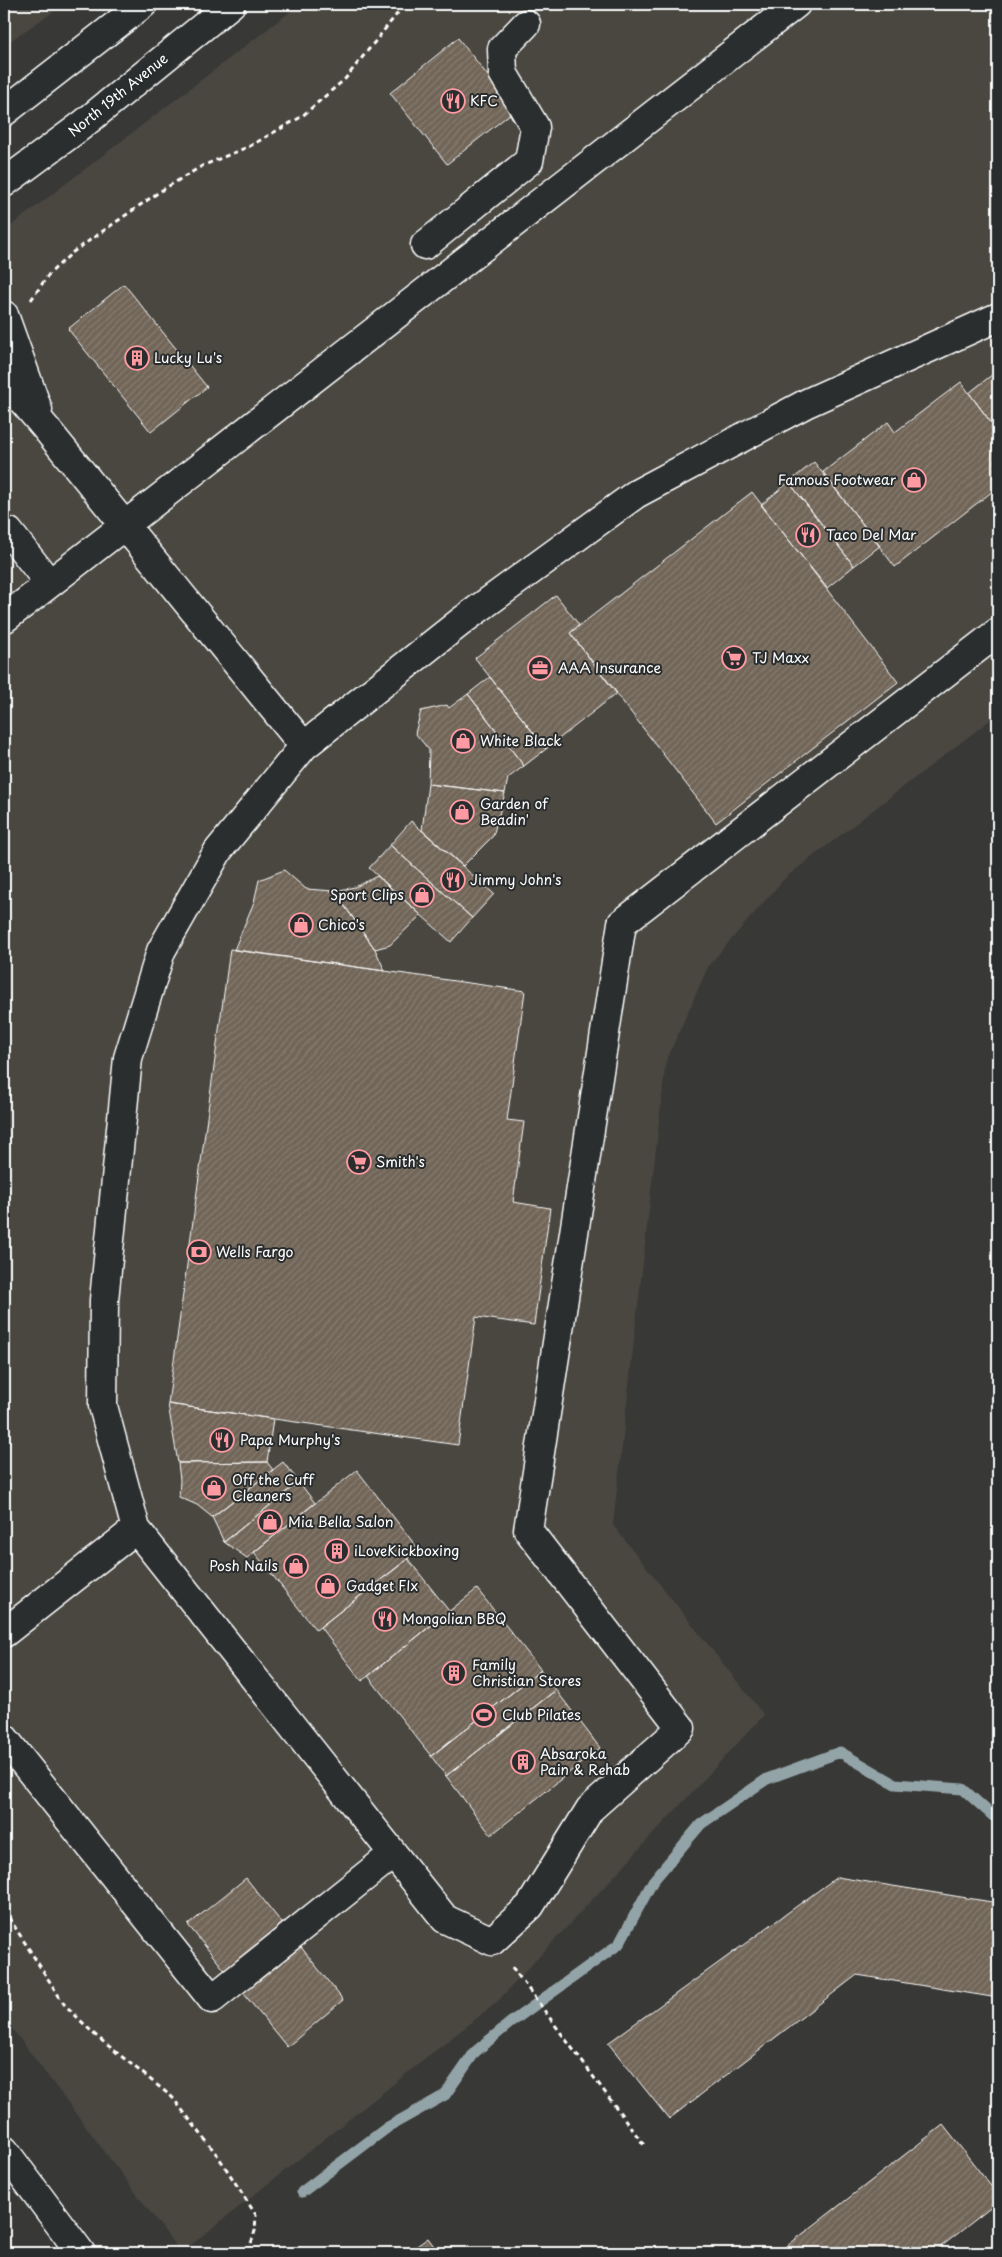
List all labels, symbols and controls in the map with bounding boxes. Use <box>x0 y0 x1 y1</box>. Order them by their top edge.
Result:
street label: North 19th Avenue <box>63 48 172 141</box>
restaurant icon: KFC <box>440 88 466 114</box>
place label: KFC <box>470 90 498 111</box>
building icon: Lucky Lu's <box>124 345 150 371</box>
place label: Lucky Lu's <box>154 347 222 368</box>
shop icon: Famous Footwear <box>901 467 927 493</box>
place label: Famous Footwear <box>778 469 897 490</box>
restaurant icon: Taco Del Mar <box>795 522 821 548</box>
place label: Taco Del Mar <box>826 524 917 545</box>
supermarket icon: TJ Maxx <box>721 645 747 671</box>
place label: TJ Maxx <box>752 647 809 668</box>
office icon: AAA Insurance <box>527 655 553 681</box>
place label: AAA Insurance <box>558 657 662 678</box>
shop icon: White Black <box>450 728 476 754</box>
place label: White Black <box>480 730 562 751</box>
place label: Garden of Beadin' <box>480 793 549 830</box>
shop icon: Garden of Beadin' <box>449 799 475 825</box>
restaurant icon: Jimmy John's <box>440 867 466 893</box>
place label: Jimmy John's <box>470 869 561 890</box>
shop icon: Sport Clips <box>409 882 435 908</box>
place label: Sport Clips <box>330 884 404 905</box>
shop icon: Chico's <box>288 912 314 938</box>
place label: Chico's <box>318 914 365 935</box>
supermarket icon: Smith's <box>346 1149 372 1175</box>
place label: Smith's <box>376 1151 425 1172</box>
bank icon: Wells Fargo <box>186 1239 212 1265</box>
place label: Wells Fargo <box>216 1241 294 1262</box>
restaurant icon: Papa Murphy's <box>209 1427 235 1453</box>
place label: Papa Murphy's <box>240 1429 340 1450</box>
place label: Off the Cuff Cleaners <box>232 1469 315 1506</box>
shop icon: Off the Cuff Cleaners <box>201 1475 227 1501</box>
shop icon: Mia Bella Salon <box>257 1509 283 1535</box>
place label: Mia Bella Salon <box>288 1511 394 1532</box>
building icon: iLoveKickboxing <box>324 1538 350 1564</box>
place label: iLoveKickboxing <box>354 1540 459 1561</box>
shop icon: Posh Nails <box>283 1553 309 1579</box>
place label: Posh Nails <box>209 1555 278 1576</box>
shop icon: Gadget FIx <box>315 1573 341 1599</box>
place label: Gadget FIx <box>346 1575 418 1596</box>
restaurant icon: Mongolian BBQ <box>372 1606 398 1632</box>
place label: Mongolian BBQ <box>402 1608 506 1629</box>
place label: Family Christian Stores <box>472 1654 581 1691</box>
building icon: Family Christian Stores <box>441 1660 467 1686</box>
sports icon: Club Pilates <box>471 1702 497 1728</box>
place label: Club Pilates <box>502 1704 581 1725</box>
place label: Absaroka Pain & Rehab <box>540 1743 630 1780</box>
building icon: Absaroka Pain & Rehab <box>510 1749 536 1775</box>

